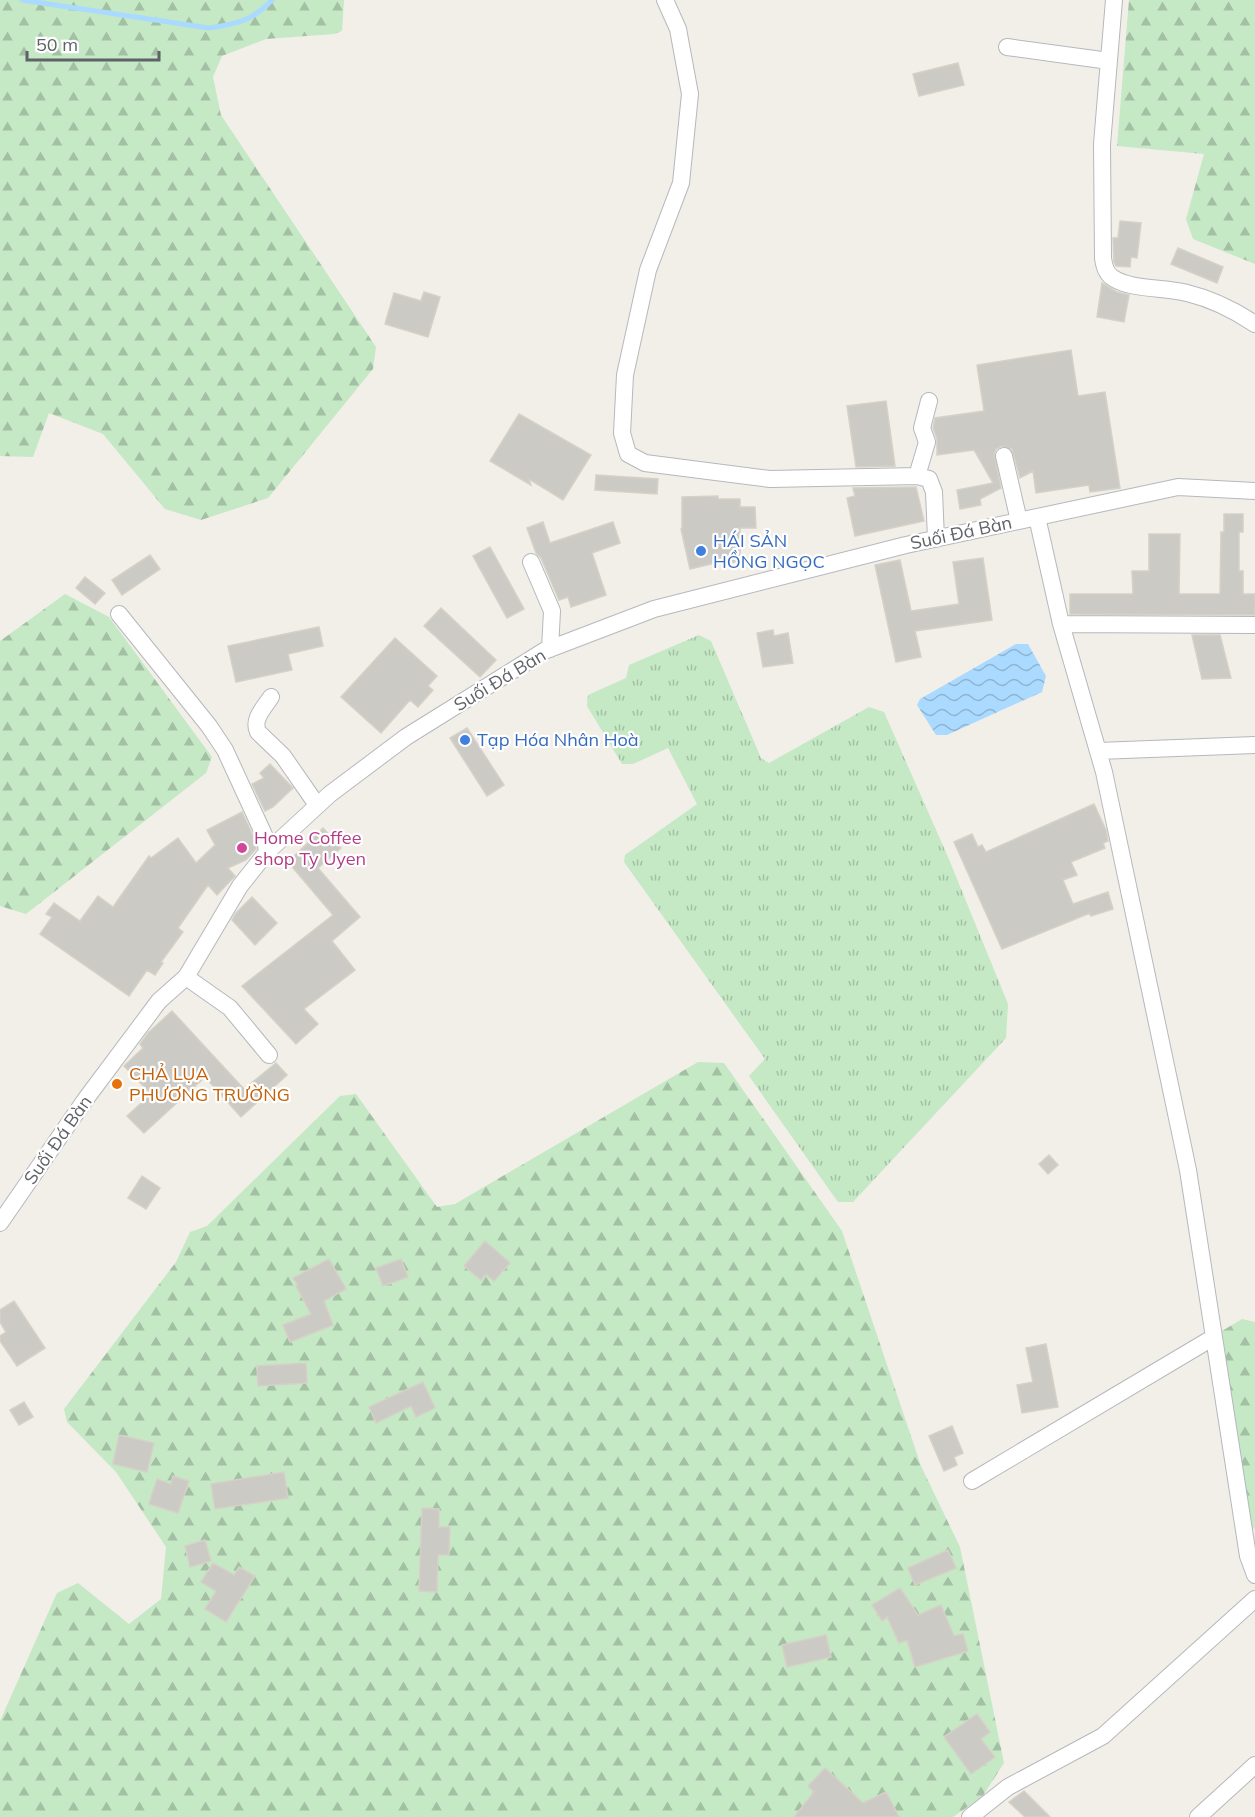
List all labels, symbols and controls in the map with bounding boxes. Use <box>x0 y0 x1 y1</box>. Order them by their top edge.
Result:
scale bar <box>27 24 159 62</box>
text: 50 m <box>36 33 78 56</box>
street label: Suối Đá Bàn <box>908 511 1014 555</box>
place label: HÁI SẢN HỒNG NGỌC <box>713 529 825 573</box>
marker: HÁI SẢN HỒNG NGỌC <box>694 544 708 558</box>
street label: Suối Đá Bàn <box>450 643 550 716</box>
place label: Tạp Hóa Nhân Hoà <box>477 728 639 751</box>
marker: Tạp Hóa Nhân Hoà <box>458 733 472 747</box>
place label: Home Coffee shop Ty Uyen <box>254 826 366 870</box>
marker: Home Coffee shop Ty Uyen <box>235 841 249 855</box>
place label: CHẢ LỤA PHƯƠNG TRƯỜNG <box>129 1062 290 1106</box>
marker: CHẢ LỤA PHƯƠNG TRƯỜNG <box>110 1077 124 1091</box>
street label: Suối Đá Bàn <box>19 1091 97 1189</box>

